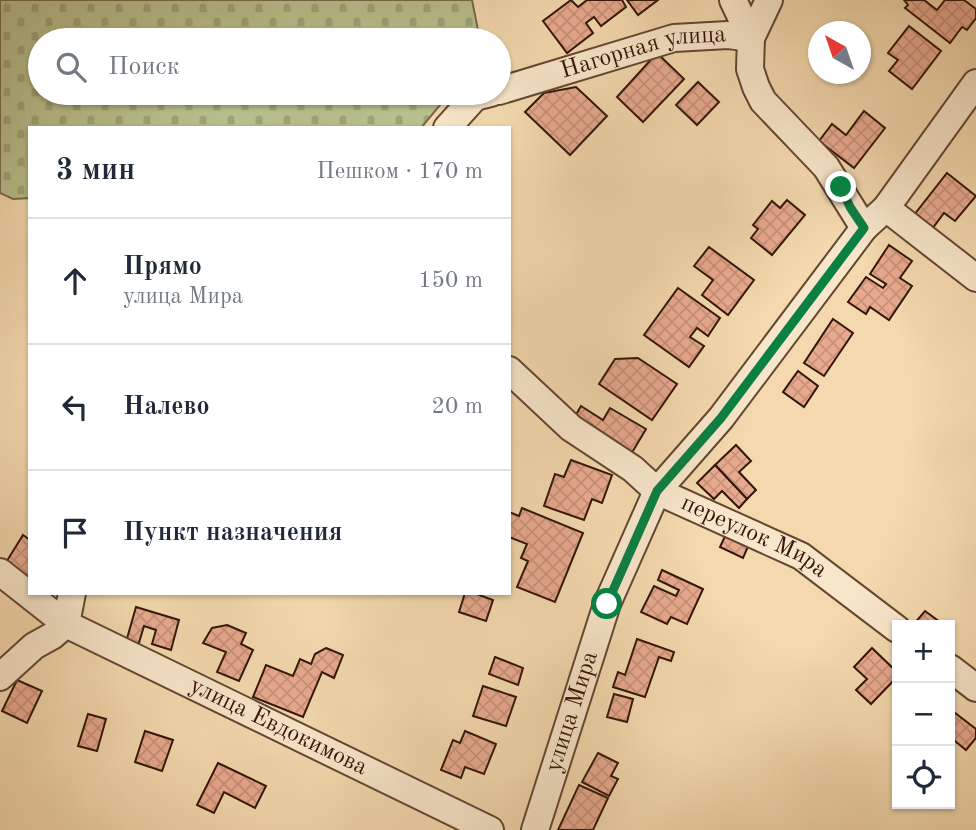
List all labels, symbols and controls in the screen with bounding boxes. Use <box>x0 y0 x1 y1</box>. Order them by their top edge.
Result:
north arrow <box>808 21 871 84</box>
street label: Нагорная улица <box>558 23 727 84</box>
search box <box>28 28 511 105</box>
icon: search <box>52 48 90 86</box>
text: Поиск <box>108 54 180 80</box>
text: 3 мин <box>56 156 135 186</box>
text: Пешком · 170 m <box>317 160 483 183</box>
route end <box>825 171 856 202</box>
text: Прямо <box>123 254 202 280</box>
icon: ahead <box>56 262 94 300</box>
text: 150 m <box>418 269 483 292</box>
text: улица Мира <box>123 285 243 308</box>
icon: left <box>56 388 94 426</box>
text: Налево <box>123 394 210 420</box>
text: 20 m <box>432 395 483 418</box>
street label: переулок Мира <box>677 491 831 583</box>
icon: arrive <box>56 514 94 552</box>
text: Пункт назначения <box>123 520 342 546</box>
route start <box>591 588 622 619</box>
map controls <box>892 620 955 809</box>
button: + <box>892 620 955 683</box>
street label: улица Мира <box>542 648 603 775</box>
street label: улица Евдокимова <box>186 674 371 780</box>
button: − <box>892 683 955 746</box>
button: locate <box>892 746 955 809</box>

